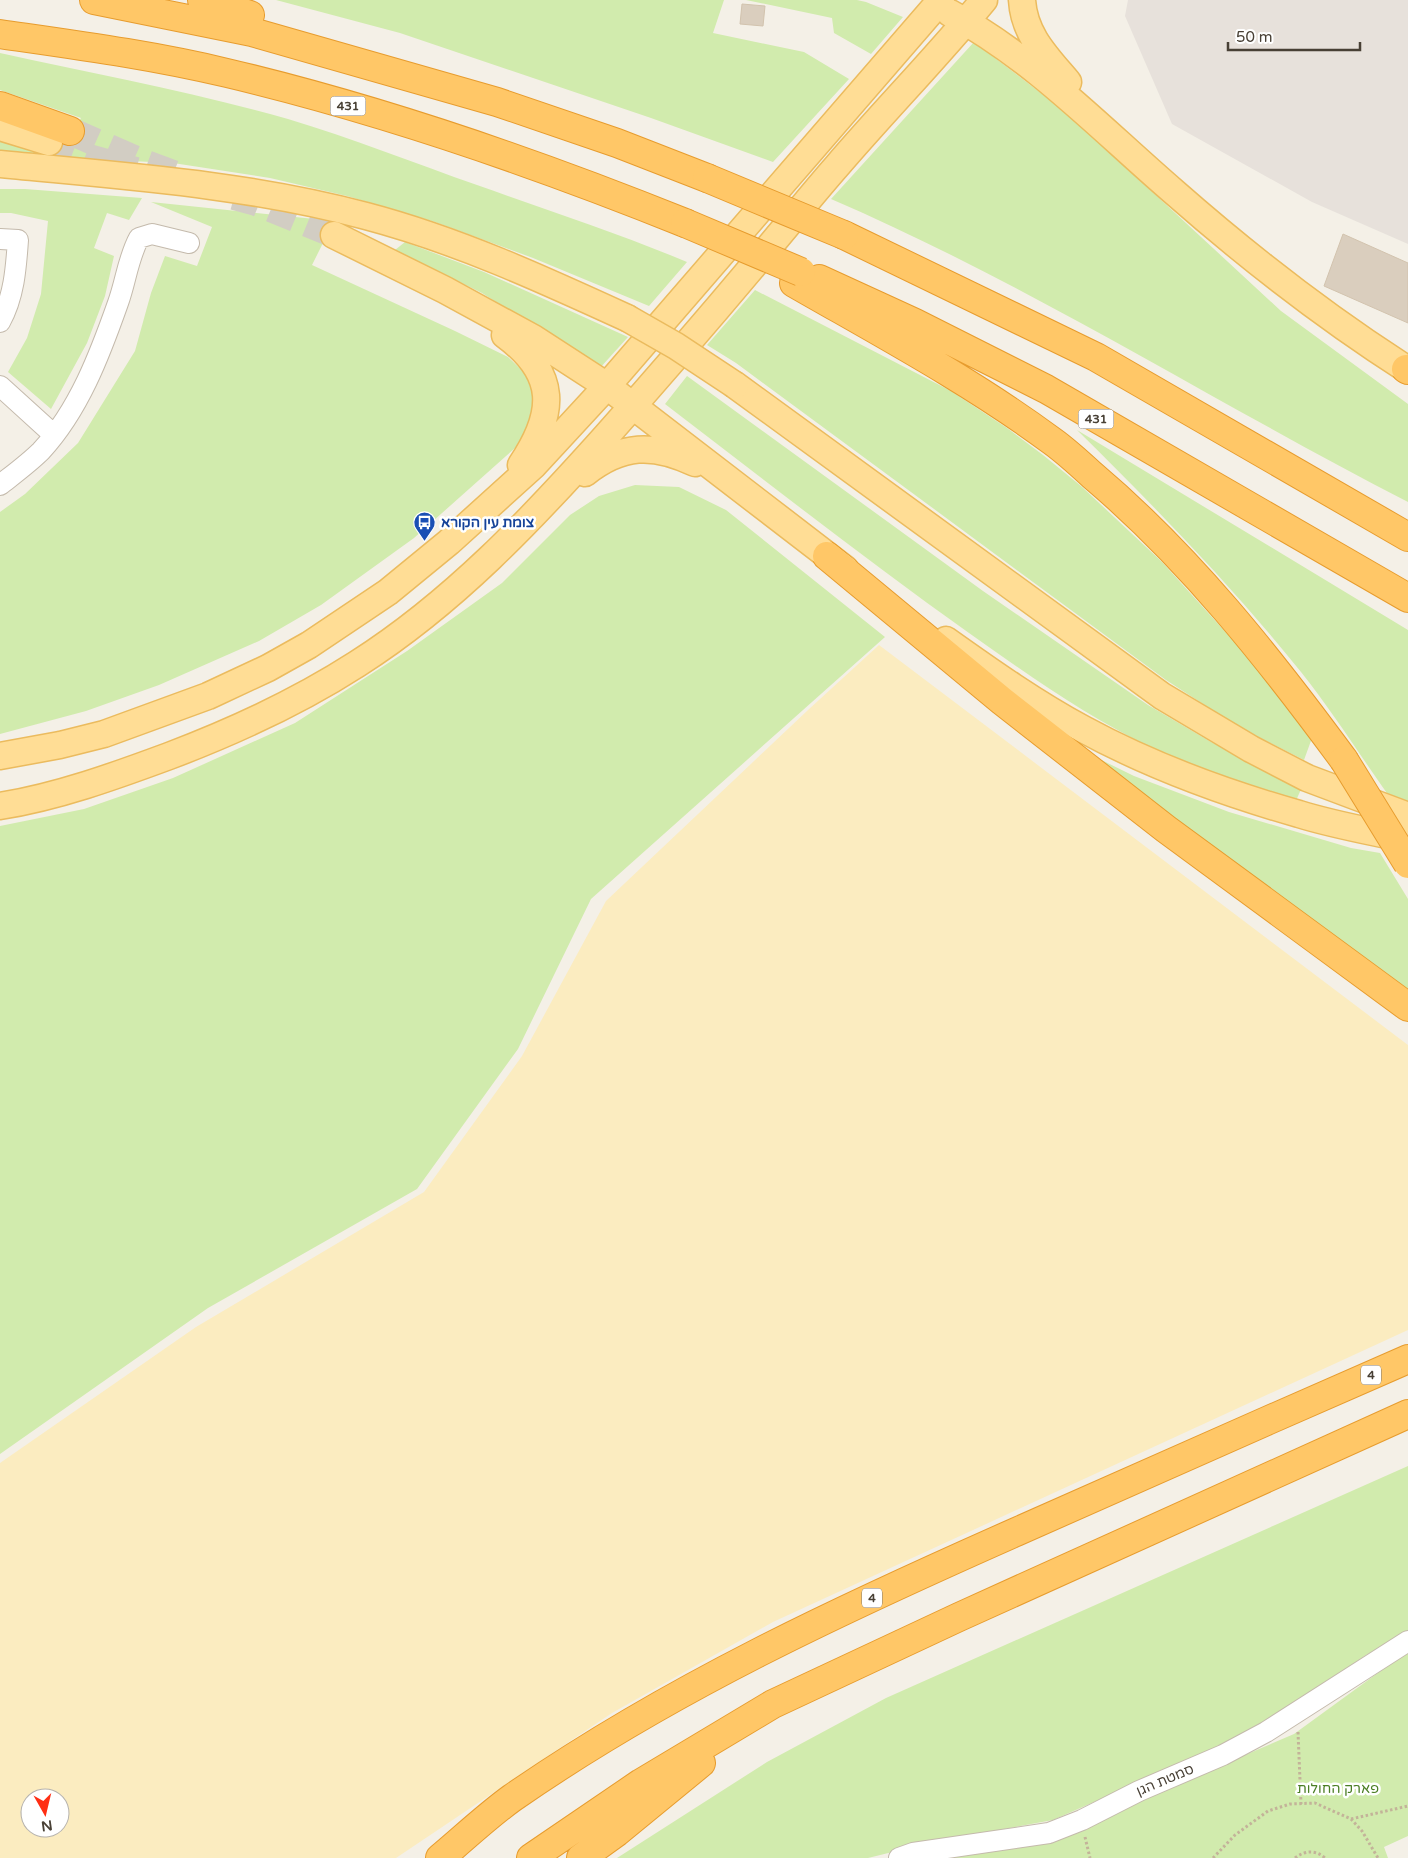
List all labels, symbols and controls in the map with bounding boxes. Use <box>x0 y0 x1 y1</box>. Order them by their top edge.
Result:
scale bar <box>1228 20 1360 52</box>
text: 50 m <box>1236 28 1273 46</box>
road number: 431 <box>330 96 366 115</box>
road number: 431 <box>1078 409 1114 428</box>
bus stop icon: צומת עין הקורא <box>413 510 437 541</box>
place label: צומת עין הקורא <box>441 514 535 531</box>
road number: 4 <box>1361 1366 1381 1384</box>
road number: 4 <box>862 1589 882 1608</box>
street label: סמטת הגן <box>1134 1760 1196 1800</box>
park label: פארק החולות <box>1297 1780 1379 1797</box>
north arrow <box>20 1788 70 1838</box>
text: N <box>40 1816 53 1835</box>

